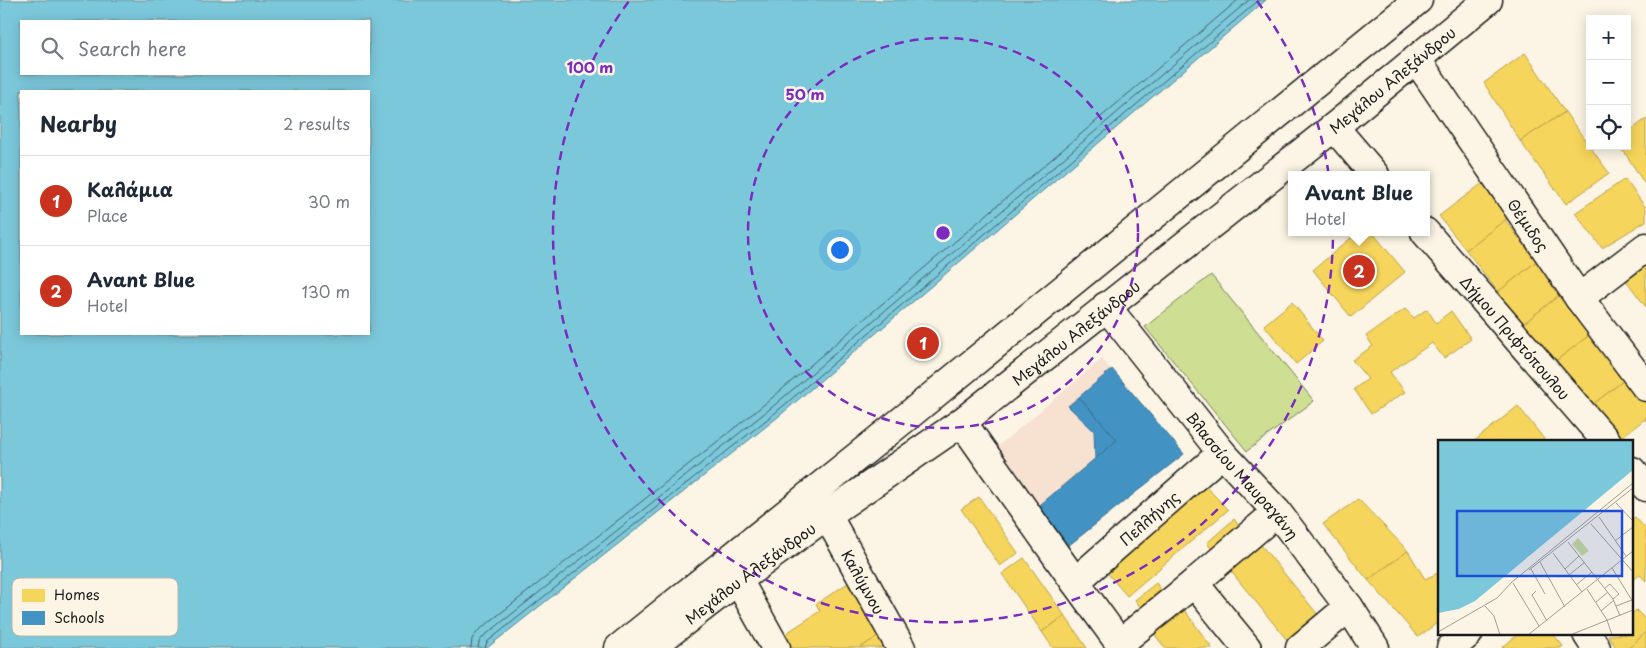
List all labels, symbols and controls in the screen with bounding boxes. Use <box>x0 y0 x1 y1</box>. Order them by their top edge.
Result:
map controls <box>1586 15 1631 150</box>
button: + <box>1586 15 1631 60</box>
search box <box>20 20 370 75</box>
street label: Μεγάλου Αλεξάνδρου <box>1323 20 1460 139</box>
icon: search <box>38 34 66 62</box>
text: Search here <box>78 34 187 62</box>
text: 100 m <box>567 55 613 78</box>
button: − <box>1586 60 1631 105</box>
text: 50 m <box>786 82 824 105</box>
button: locate <box>1586 105 1631 150</box>
text: Nearby <box>40 107 117 139</box>
text: 2 results <box>283 111 350 135</box>
popup <box>1288 171 1430 236</box>
text: Καλάμια <box>87 175 173 203</box>
text: Avant Blue <box>1305 178 1413 206</box>
text: 1 <box>52 189 60 213</box>
text: 30 m <box>308 189 350 213</box>
street label: Θέμιδος <box>1503 193 1555 256</box>
text: Place <box>87 203 128 227</box>
text: Hotel <box>1305 206 1346 230</box>
centre of rings <box>934 224 952 242</box>
your location <box>827 237 853 263</box>
pin: 2 <box>1343 252 1375 290</box>
text: Avant Blue <box>87 265 195 293</box>
street label: Δήμου Πριφτόπουλου <box>1456 270 1576 404</box>
street label: Μεγάλου Αλεξάνδρου <box>1006 274 1144 390</box>
text: 2 <box>50 279 62 303</box>
text: 130 m <box>302 279 350 303</box>
text: Hotel <box>87 293 128 317</box>
pin: 1 <box>907 324 939 362</box>
street label: Βλασσίου Μαυραγάνη <box>1182 406 1305 544</box>
inset map <box>1438 440 1634 636</box>
street label: Πελλήνης <box>1114 485 1184 550</box>
street label: Μεγάλου Αλεξάνδρου <box>679 516 820 629</box>
street label: Καλύμνου <box>837 545 891 618</box>
legend <box>12 578 178 636</box>
text: Homes <box>54 584 100 605</box>
text: Schools <box>54 607 104 628</box>

